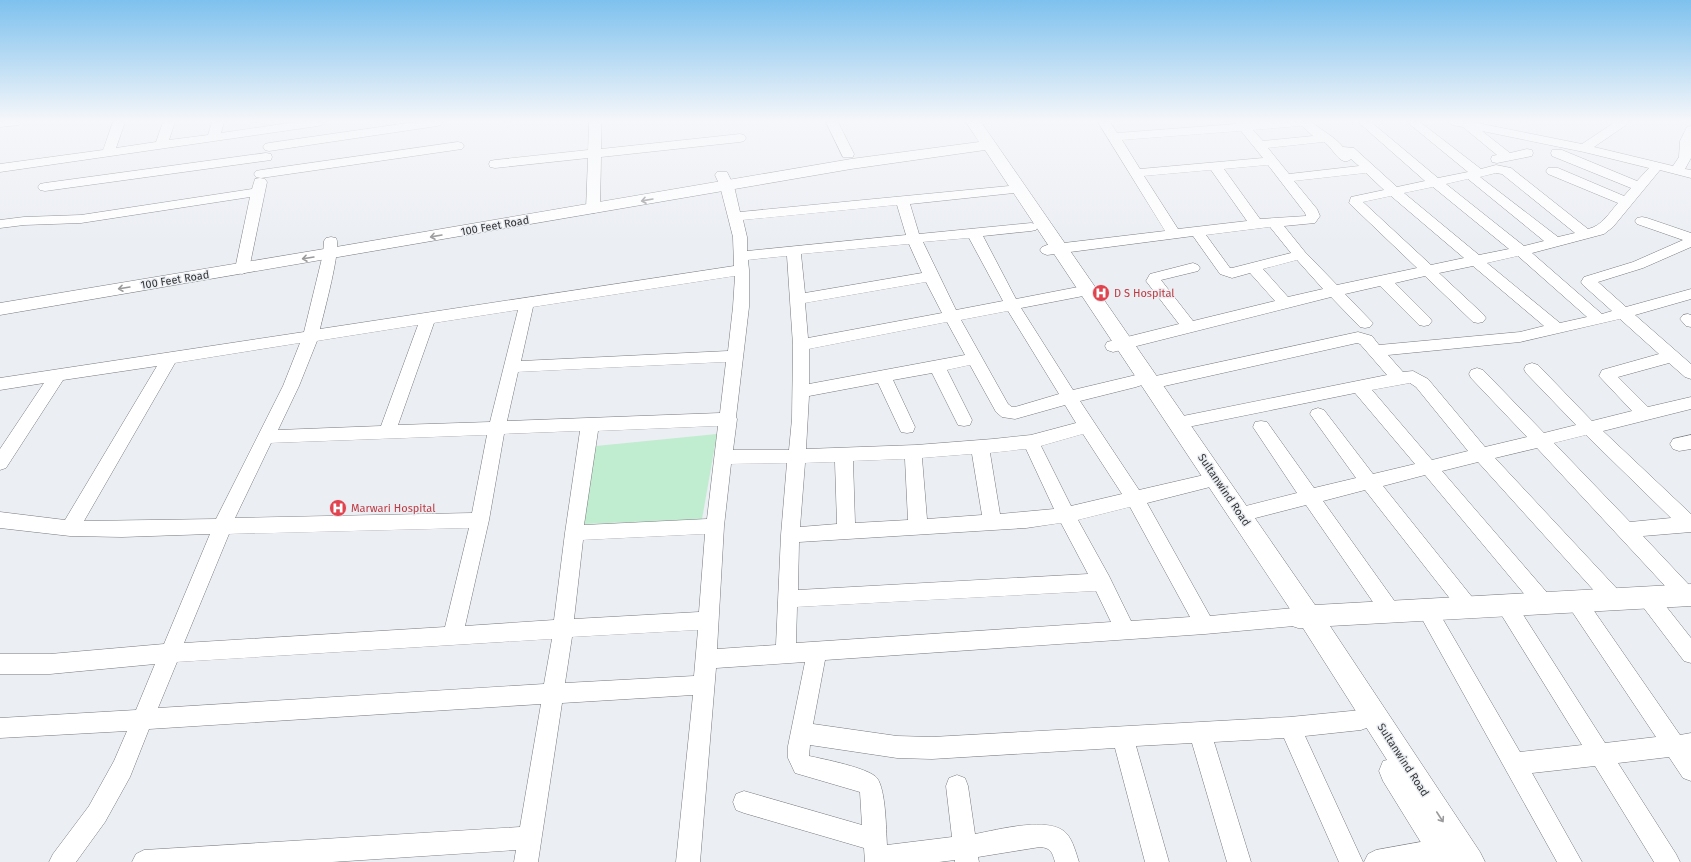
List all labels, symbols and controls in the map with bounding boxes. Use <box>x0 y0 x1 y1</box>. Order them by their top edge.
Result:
one-way arrow <box>641 196 654 204</box>
street label: 100 Feet Road <box>460 214 530 238</box>
one-way arrow <box>430 232 443 240</box>
one-way arrow <box>302 254 315 262</box>
street label: 100 Feet Road <box>140 268 210 292</box>
hospital icon: D S Hospital <box>1091 283 1111 303</box>
one-way arrow <box>118 285 131 293</box>
place label: D S Hospital <box>1114 287 1175 300</box>
street label: Sultanwind Road <box>1195 451 1253 529</box>
hospital icon: Marwari Hospital <box>328 498 348 518</box>
place label: Marwari Hospital <box>351 502 435 515</box>
street label: Sultanwind Road <box>1375 721 1431 799</box>
one-way arrow <box>1436 811 1444 822</box>

